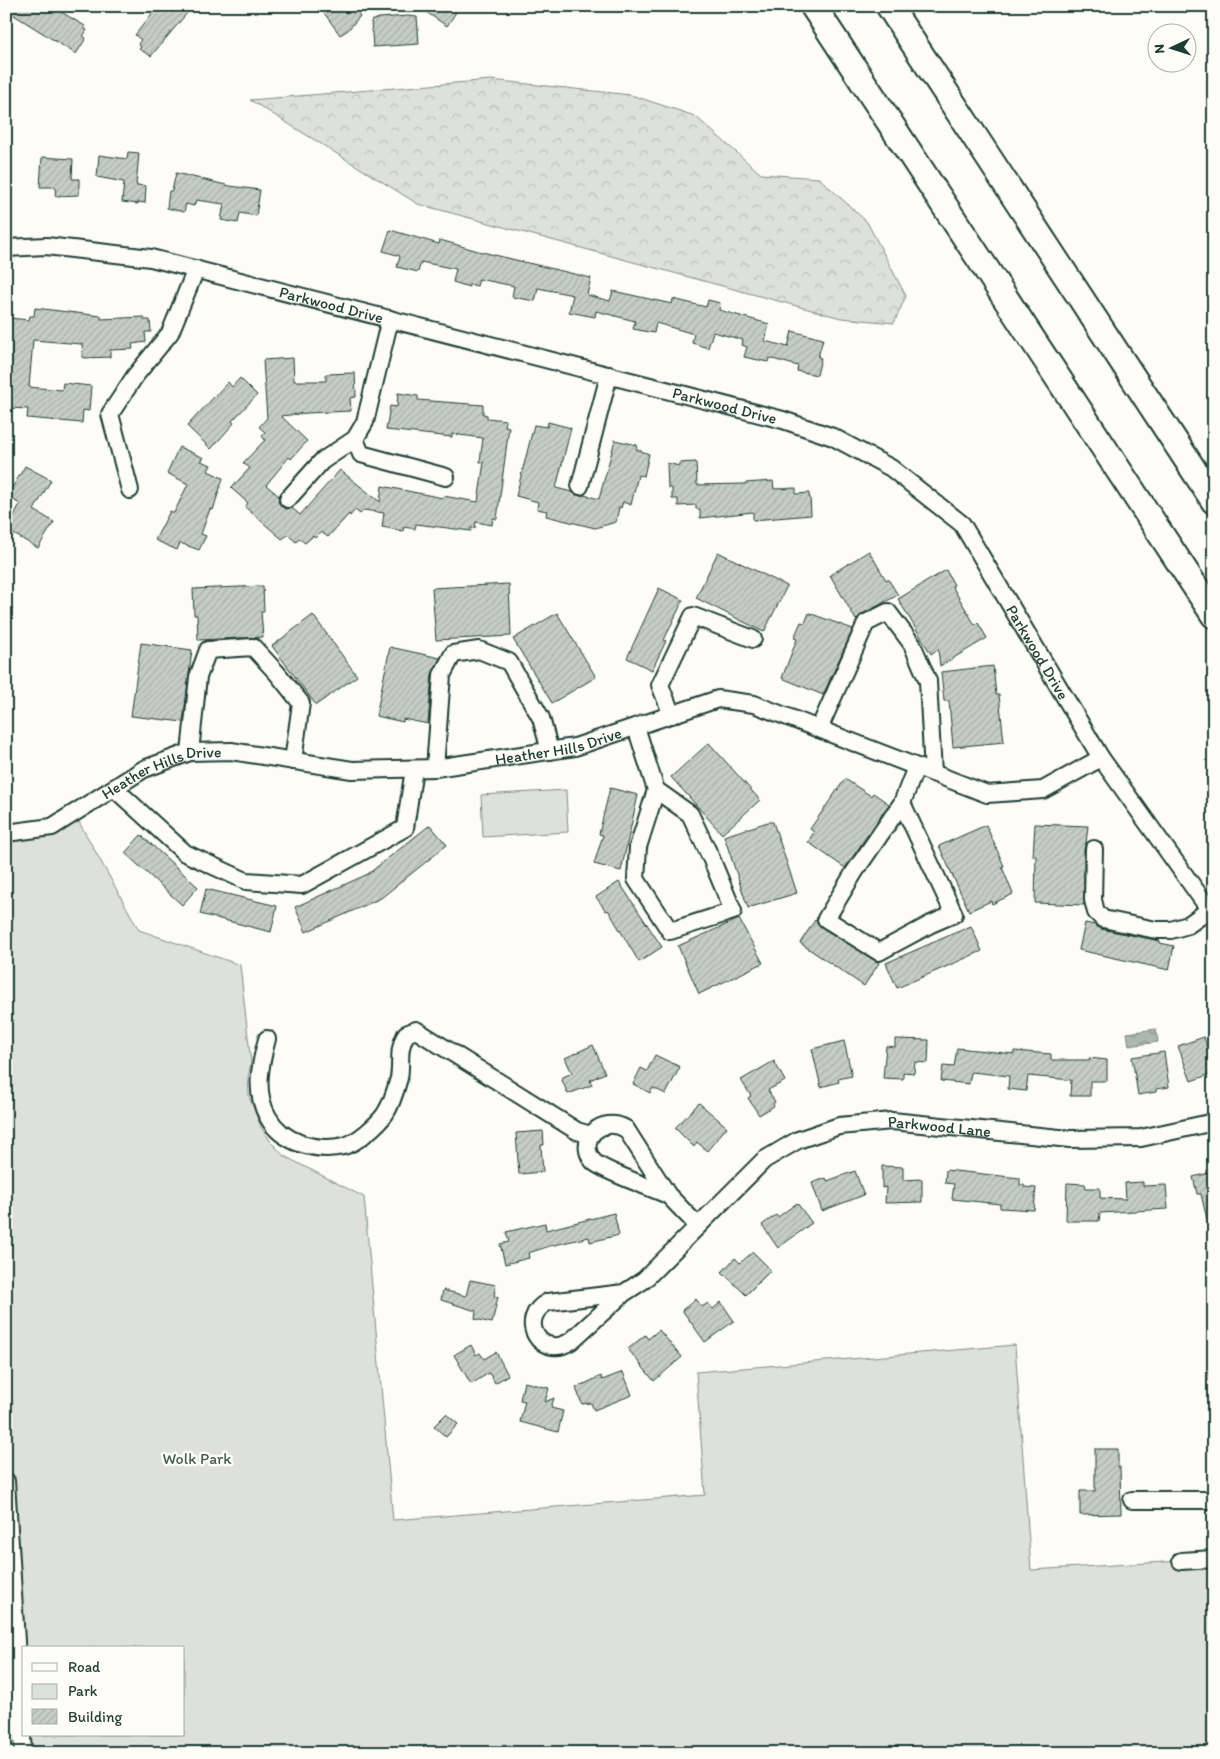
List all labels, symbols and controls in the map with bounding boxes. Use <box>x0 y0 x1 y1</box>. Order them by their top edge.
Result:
north arrow <box>1148 22 1198 72</box>
text: N <box>1151 44 1168 54</box>
street label: Parkwood Drive <box>277 282 385 327</box>
street label: Parkwood Drive <box>670 383 779 428</box>
street label: Parkwood Drive <box>1002 601 1073 703</box>
street label: Heather Hills Drive <box>494 723 624 769</box>
street label: Heather Hills Drive <box>98 742 222 803</box>
street label: Parkwood Lane <box>887 1112 992 1141</box>
park label: Wolk Park <box>162 1449 232 1468</box>
legend <box>22 1646 185 1736</box>
text: Road <box>68 1658 101 1676</box>
text: Park <box>68 1682 98 1700</box>
text: Building <box>68 1708 122 1726</box>

